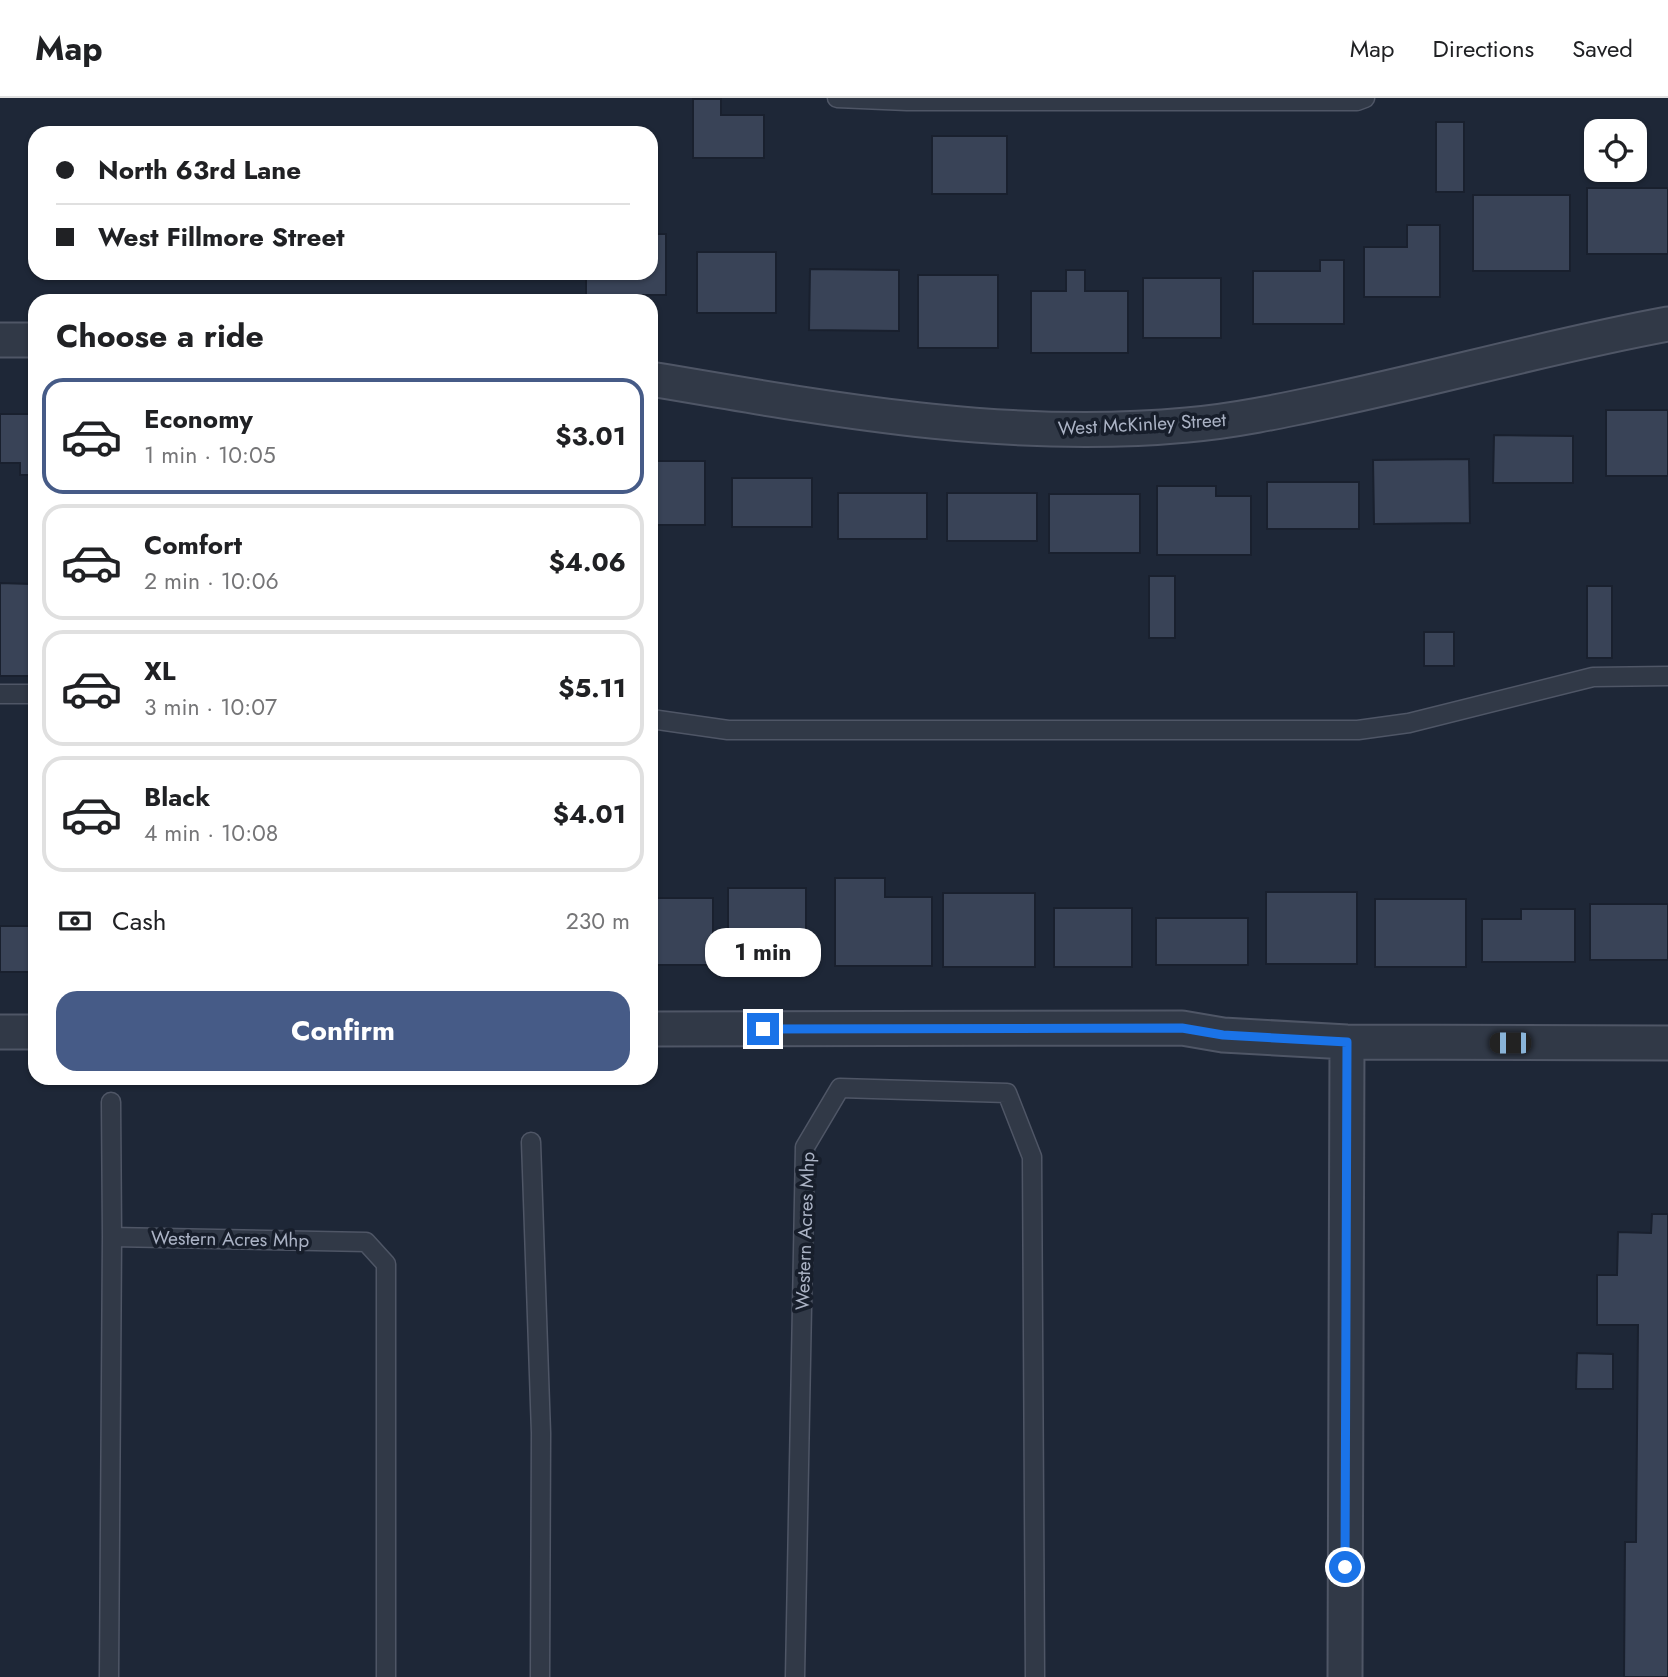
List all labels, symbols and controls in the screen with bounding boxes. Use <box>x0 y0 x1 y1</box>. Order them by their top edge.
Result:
text: Map <box>35 25 103 72</box>
text: Map <box>1350 31 1395 66</box>
text: Directions <box>1433 31 1534 66</box>
text: Saved <box>1572 31 1633 66</box>
map controls <box>1584 119 1647 182</box>
button: locate <box>1584 119 1647 182</box>
text: North 63rd Lane <box>98 151 301 189</box>
text: West Fillmore Street <box>98 218 345 256</box>
text: Choose a ride <box>56 313 264 359</box>
text: Economy <box>144 400 253 438</box>
icon: car <box>60 405 123 468</box>
street label: West McKinley Street <box>1057 406 1227 442</box>
text: $3.01 <box>555 417 626 455</box>
text: 1 min · 10:05 <box>144 438 276 472</box>
text: Comfort <box>144 526 242 564</box>
icon: car <box>60 531 123 594</box>
text: $4.06 <box>549 543 626 581</box>
text: 2 min · 10:06 <box>144 564 279 598</box>
text: XL <box>144 652 176 690</box>
icon: car <box>60 657 123 720</box>
text: $5.11 <box>558 669 626 707</box>
text: 3 min · 10:07 <box>144 690 277 724</box>
text: Black <box>144 778 210 816</box>
icon: car <box>60 783 123 846</box>
text: $4.01 <box>553 795 626 833</box>
text: 4 min · 10:08 <box>144 816 278 850</box>
icon: cash <box>56 902 94 940</box>
text: Cash <box>112 902 166 940</box>
text: 230 m <box>566 904 630 938</box>
callout: 1 min <box>705 928 821 976</box>
text: 1 min <box>734 935 792 969</box>
button: Confirm <box>56 991 630 1071</box>
route end <box>747 1013 779 1045</box>
car <box>1490 1033 1532 1054</box>
street label: Western Acres Mhp <box>789 1151 821 1311</box>
street label: Western Acres Mhp <box>151 1224 310 1254</box>
route start <box>1329 1551 1361 1583</box>

